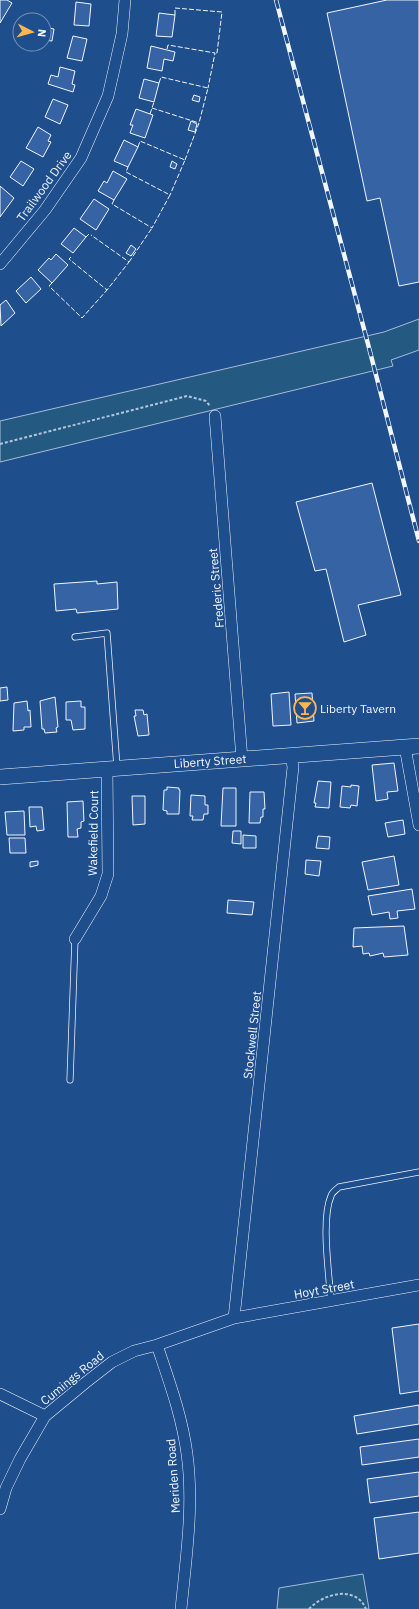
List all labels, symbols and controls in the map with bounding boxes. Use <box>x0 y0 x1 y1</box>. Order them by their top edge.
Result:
north arrow <box>12 12 52 52</box>
text: N <box>35 28 49 38</box>
street label: Trailwood Drive <box>13 147 75 224</box>
street label: Frederic Street <box>205 547 227 629</box>
bar icon: Liberty Tavern <box>292 695 318 721</box>
place label: Liberty Tavern <box>320 701 396 716</box>
street label: Liberty Street <box>173 751 247 771</box>
street label: Wakefield Court <box>85 790 101 876</box>
street label: Stockwell Street <box>240 990 264 1080</box>
street label: Hoyt Street <box>293 1276 355 1302</box>
street label: Cumings Road <box>37 1348 107 1408</box>
street label: Meriden Road <box>163 1438 183 1514</box>

